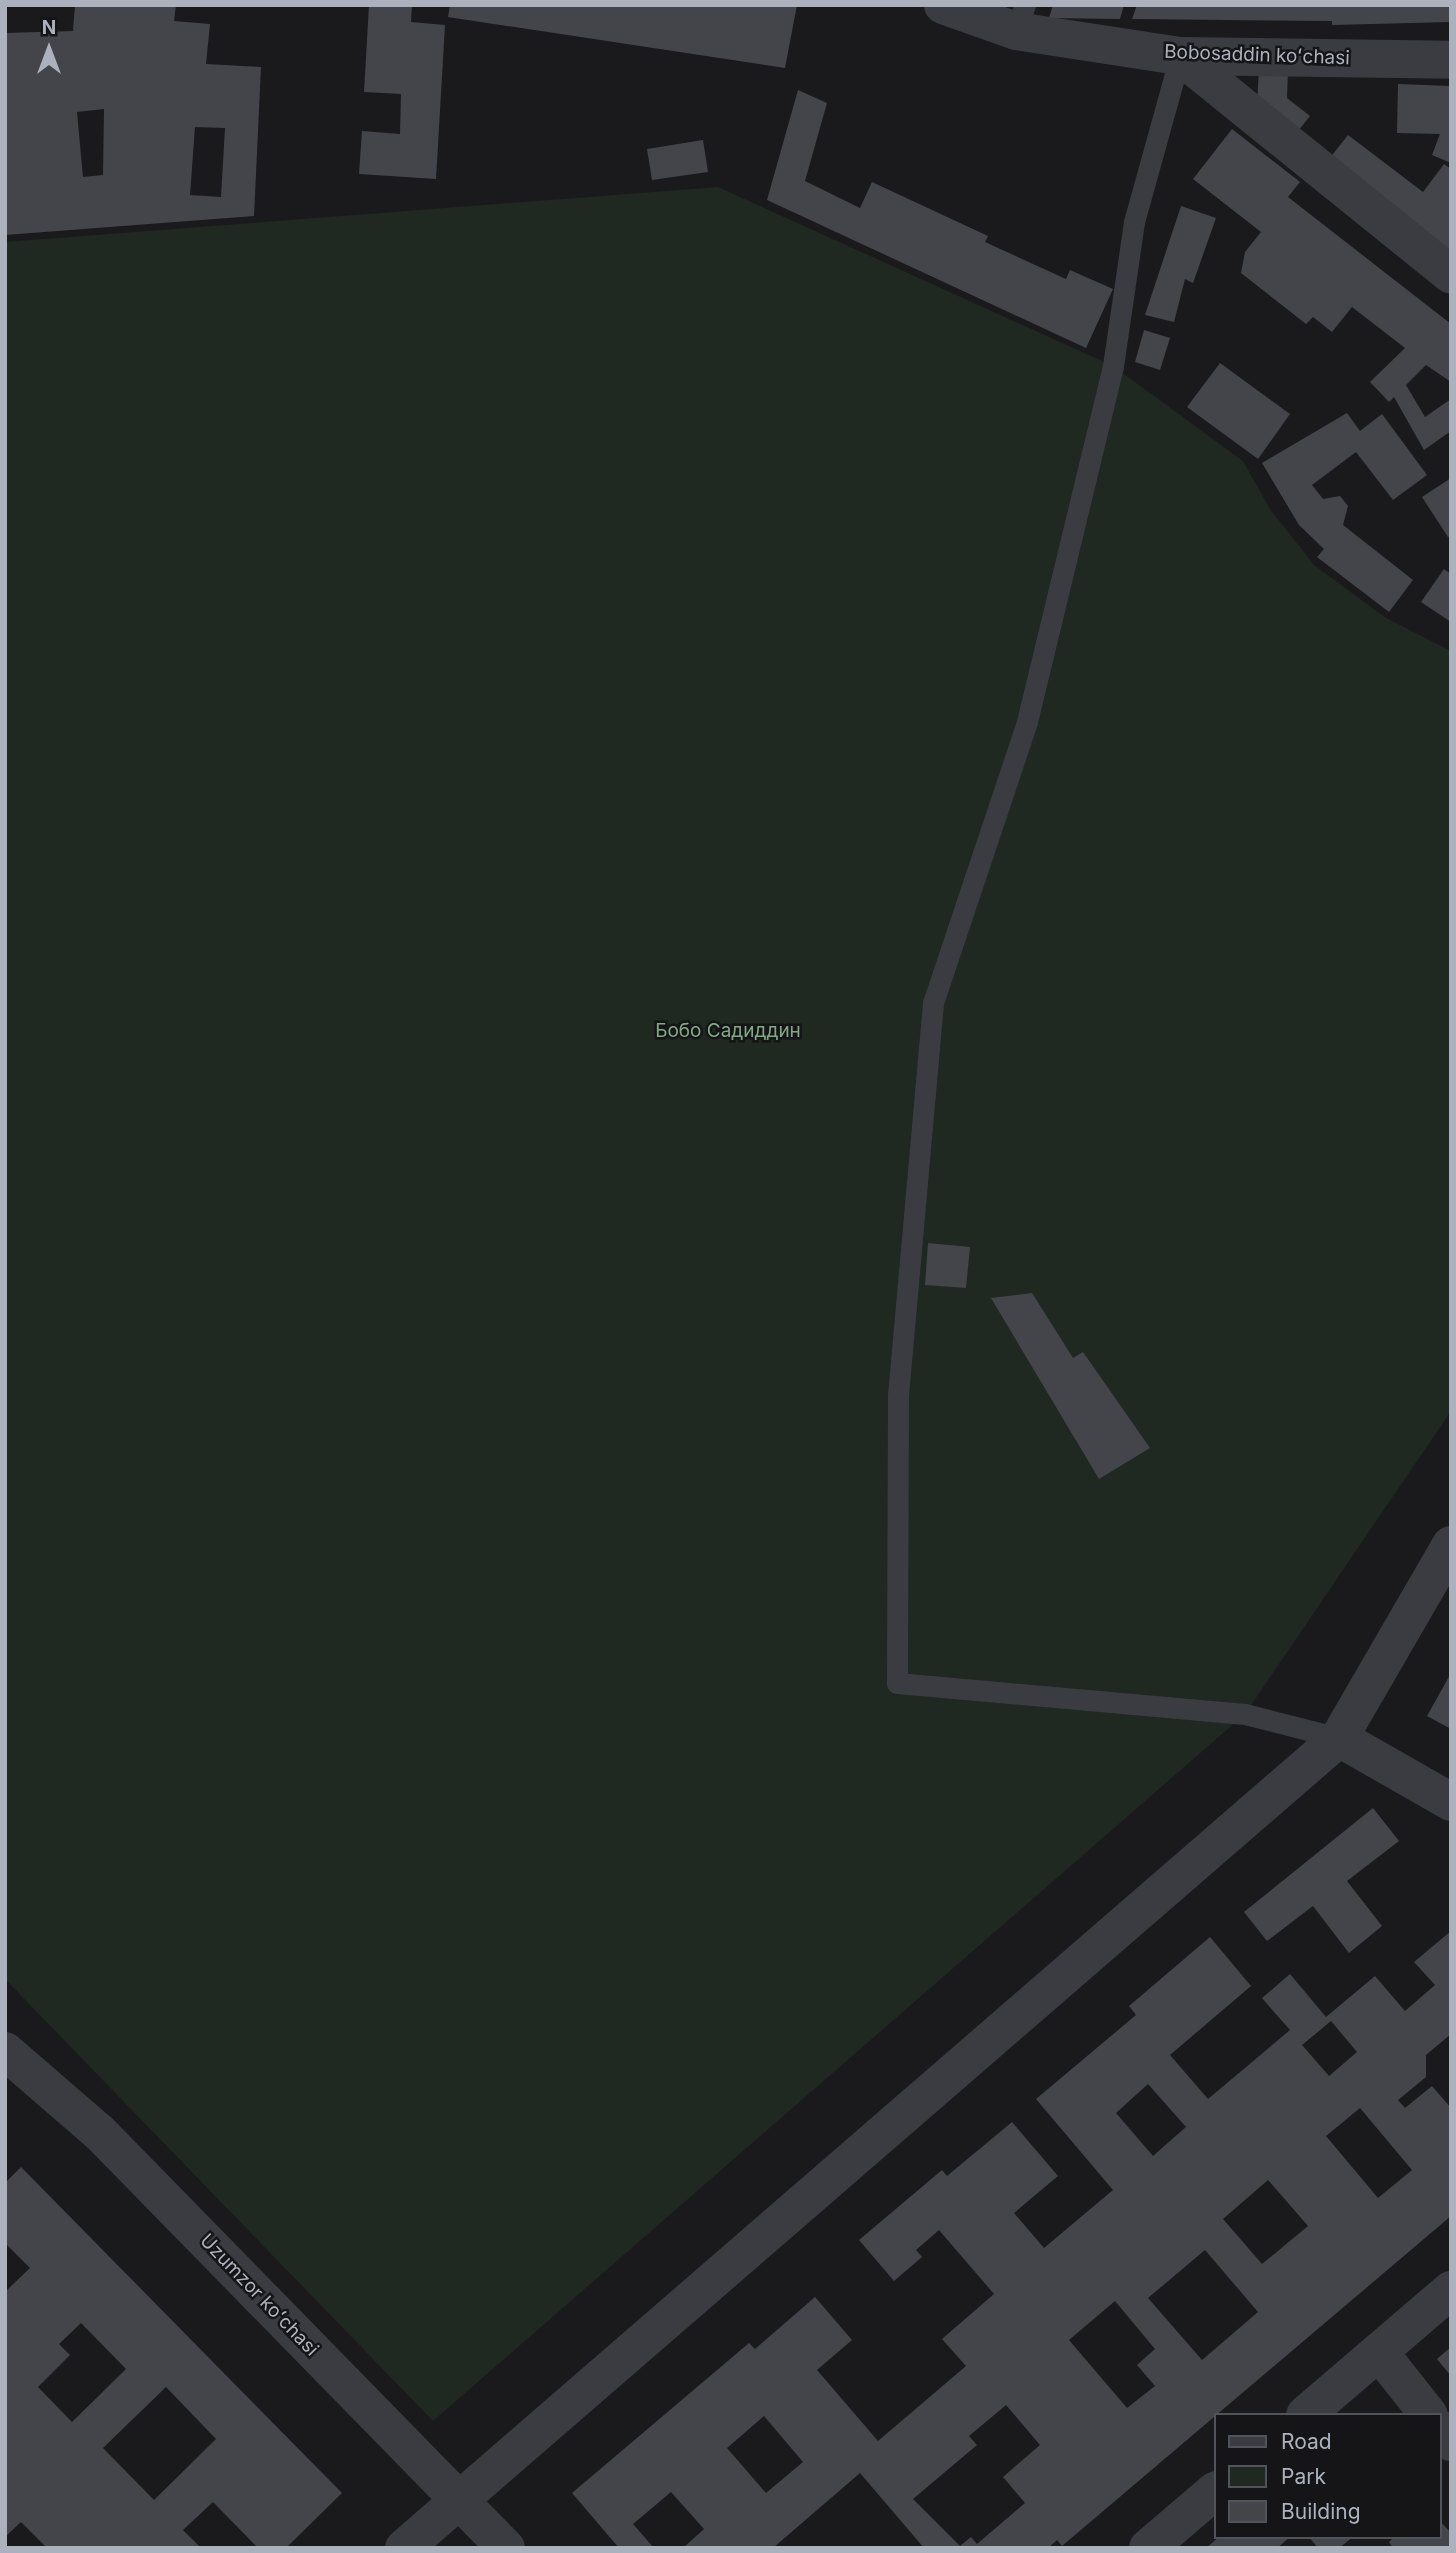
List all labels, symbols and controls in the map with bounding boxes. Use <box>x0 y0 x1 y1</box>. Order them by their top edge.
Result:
north arrow <box>14 14 84 84</box>
text: N <box>42 16 56 39</box>
street label: Bobosaddin koʻchasi <box>1164 40 1350 70</box>
park label: Бобо Садиддин <box>655 1020 801 1042</box>
street label: Uzumzor koʻchasi <box>195 2229 323 2361</box>
legend <box>1214 2413 1442 2539</box>
text: Road <box>1281 2429 1332 2454</box>
text: Park <box>1281 2464 1326 2489</box>
text: Building <box>1281 2499 1361 2524</box>

